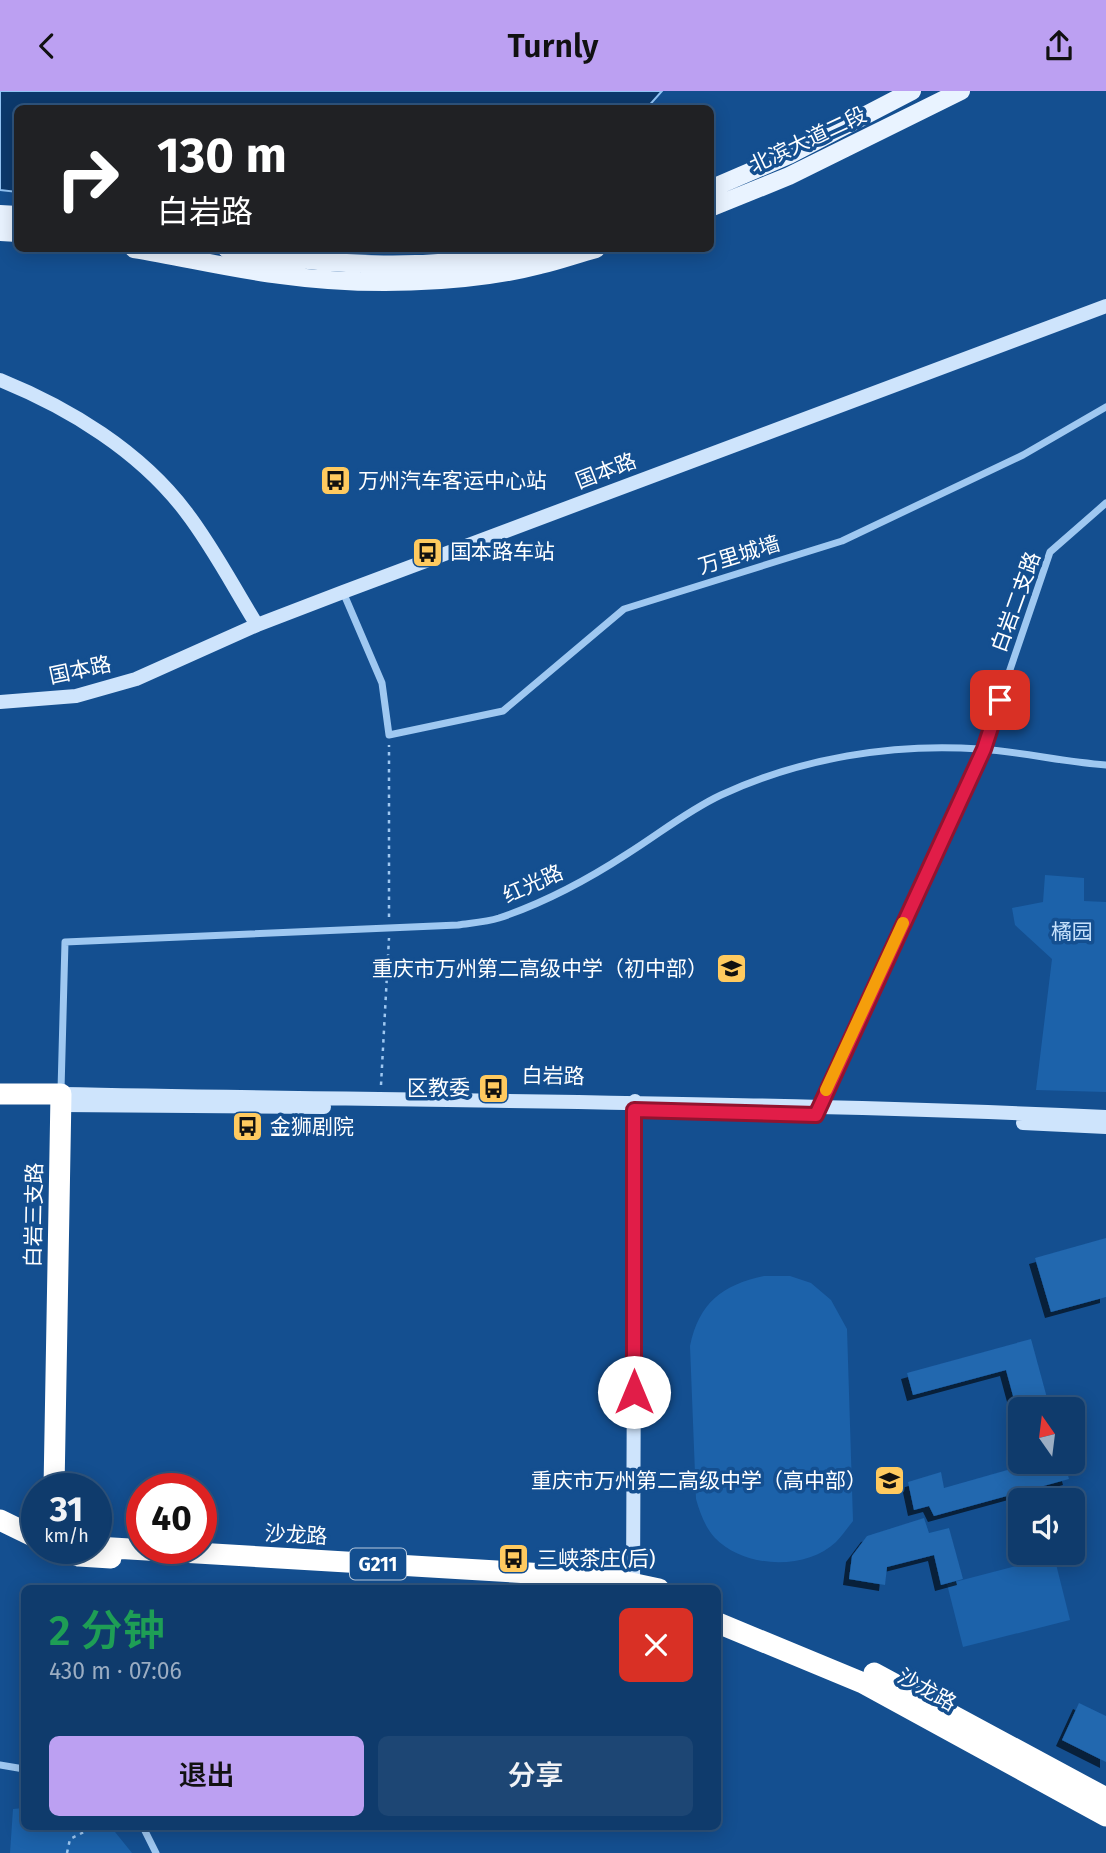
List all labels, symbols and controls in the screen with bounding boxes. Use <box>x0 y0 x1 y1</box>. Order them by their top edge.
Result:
icon: back <box>28 27 66 65</box>
text: Turnly <box>508 27 598 65</box>
icon: share <box>1040 27 1078 65</box>
street label: 北滨大道二段 <box>745 102 871 178</box>
text: 130 m <box>157 126 287 185</box>
icon: right <box>42 133 133 224</box>
text: 白岩路 <box>157 193 253 231</box>
street label: 国本路 <box>572 448 640 494</box>
bus stop icon: 万州汽车客运中心站 <box>318 464 352 498</box>
place label: 万州汽车客运中心站 <box>358 468 547 494</box>
street label: 万里城墙 <box>695 530 783 580</box>
bus stop icon: 国本路车站 <box>410 535 444 569</box>
place label: 国本路车站 <box>450 539 555 565</box>
street label: 白岩二支路 <box>986 548 1046 656</box>
street label: 国本路 <box>46 651 114 689</box>
pin <box>970 670 1030 730</box>
icon: arrive <box>981 681 1019 719</box>
street label: 红光路 <box>499 859 567 909</box>
park label: 橘园 <box>1051 919 1093 945</box>
school or university icon: 重庆市万州第二高级中学（初中部） <box>714 952 748 986</box>
place label: 重庆市万州第二高级中学（初中部） <box>372 956 708 982</box>
street label: 白岩路 <box>521 1062 585 1090</box>
bus stop icon: 区教委 <box>476 1071 510 1105</box>
place label: 区教委 <box>407 1075 470 1101</box>
bus stop icon: 金狮剧院 <box>230 1110 264 1144</box>
place label: 金狮剧院 <box>270 1114 354 1140</box>
street label: 白岩三支路 <box>20 1162 48 1268</box>
position arrow <box>597 1355 671 1429</box>
north arrow <box>1008 1397 1085 1473</box>
map controls <box>1008 1397 1085 1565</box>
school or university icon: 重庆市万州第二高级中学（高中部） <box>873 1464 907 1498</box>
place label: 重庆市万州第二高级中学（高中部） <box>531 1468 867 1494</box>
speed limit sign: 40 <box>126 1473 217 1564</box>
text: 31 <box>50 1488 83 1530</box>
button: sound <box>1008 1488 1085 1565</box>
street label: 沙龙路 <box>264 1520 328 1550</box>
text: km/h <box>44 1525 89 1547</box>
bus stop icon: 三峡茶庄(后) <box>497 1542 531 1576</box>
place label: 三峡茶庄(后) <box>537 1546 656 1572</box>
road number: G211 <box>350 1548 406 1579</box>
text: 2 分钟 <box>49 1606 165 1656</box>
button: close <box>619 1608 693 1682</box>
text: 430 m · 07:06 <box>49 1657 182 1685</box>
street label: 沙龙路 <box>893 1663 961 1717</box>
button: 退出 <box>49 1736 364 1816</box>
button: 分享 <box>378 1736 693 1816</box>

